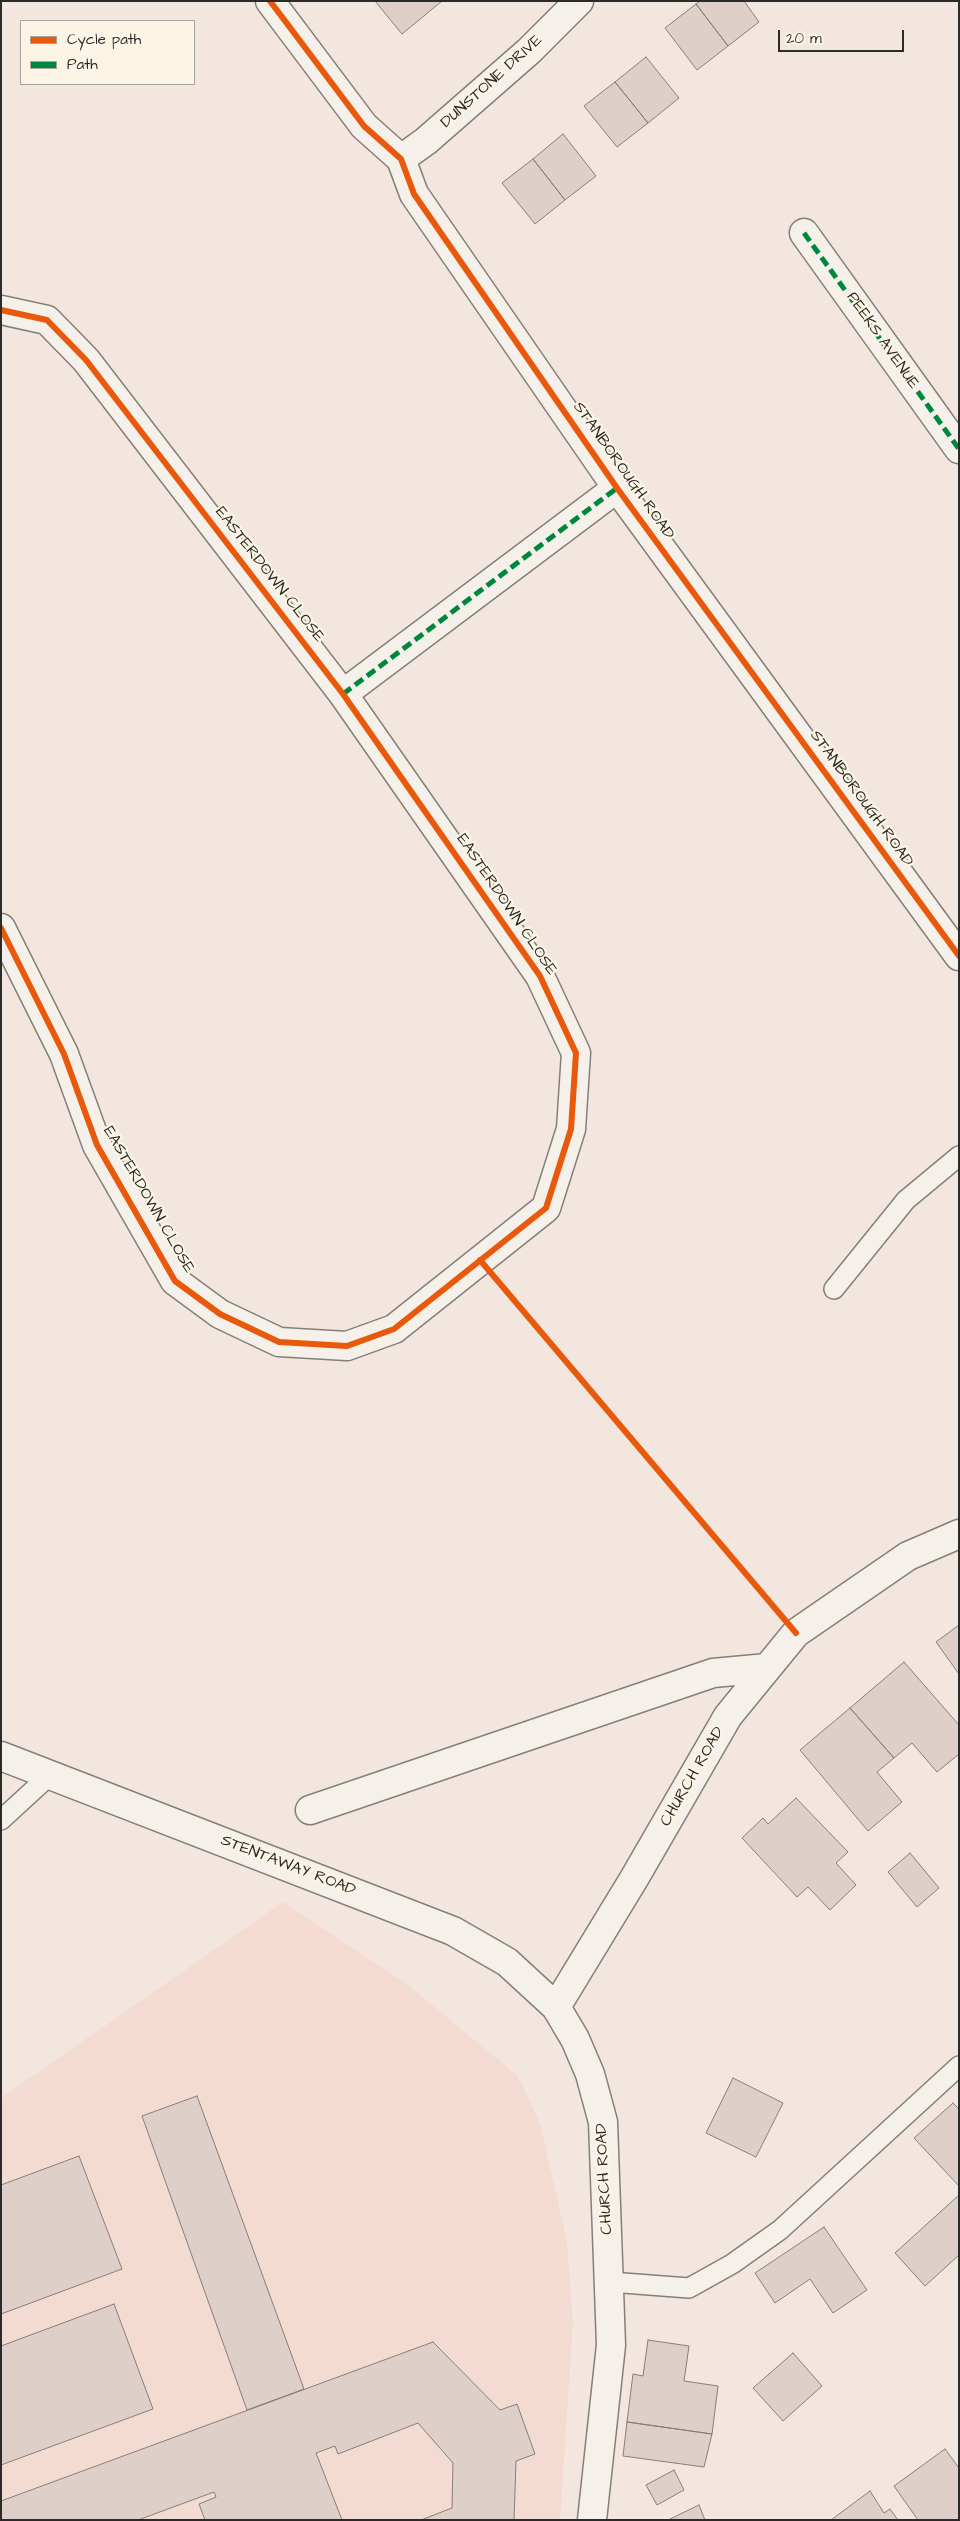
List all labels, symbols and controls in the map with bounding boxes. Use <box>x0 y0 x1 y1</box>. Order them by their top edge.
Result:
legend <box>20 20 195 85</box>
scale bar <box>780 20 906 52</box>
text: 20 m <box>786 28 822 49</box>
text: Cycle path <box>67 29 141 50</box>
street label: DUNSTONE DRIVE <box>437 31 547 133</box>
text: Path <box>67 54 98 75</box>
street label: PEEKS AVENUE <box>842 289 922 393</box>
street label: STANBOROUGH ROAD <box>568 398 678 544</box>
street label: EASTERDOWN CLOSE <box>210 504 328 646</box>
street label: STANBOROUGH ROAD <box>805 727 917 871</box>
street label: EASTERDOWN CLOSE <box>452 831 560 979</box>
street label: EASTERDOWN CLOSE <box>98 1123 198 1277</box>
street label: CHURCH ROAD <box>657 1724 729 1830</box>
street label: STENTAWAY ROAD <box>218 1831 358 1901</box>
street label: CHURCH ROAD <box>592 2123 618 2235</box>

